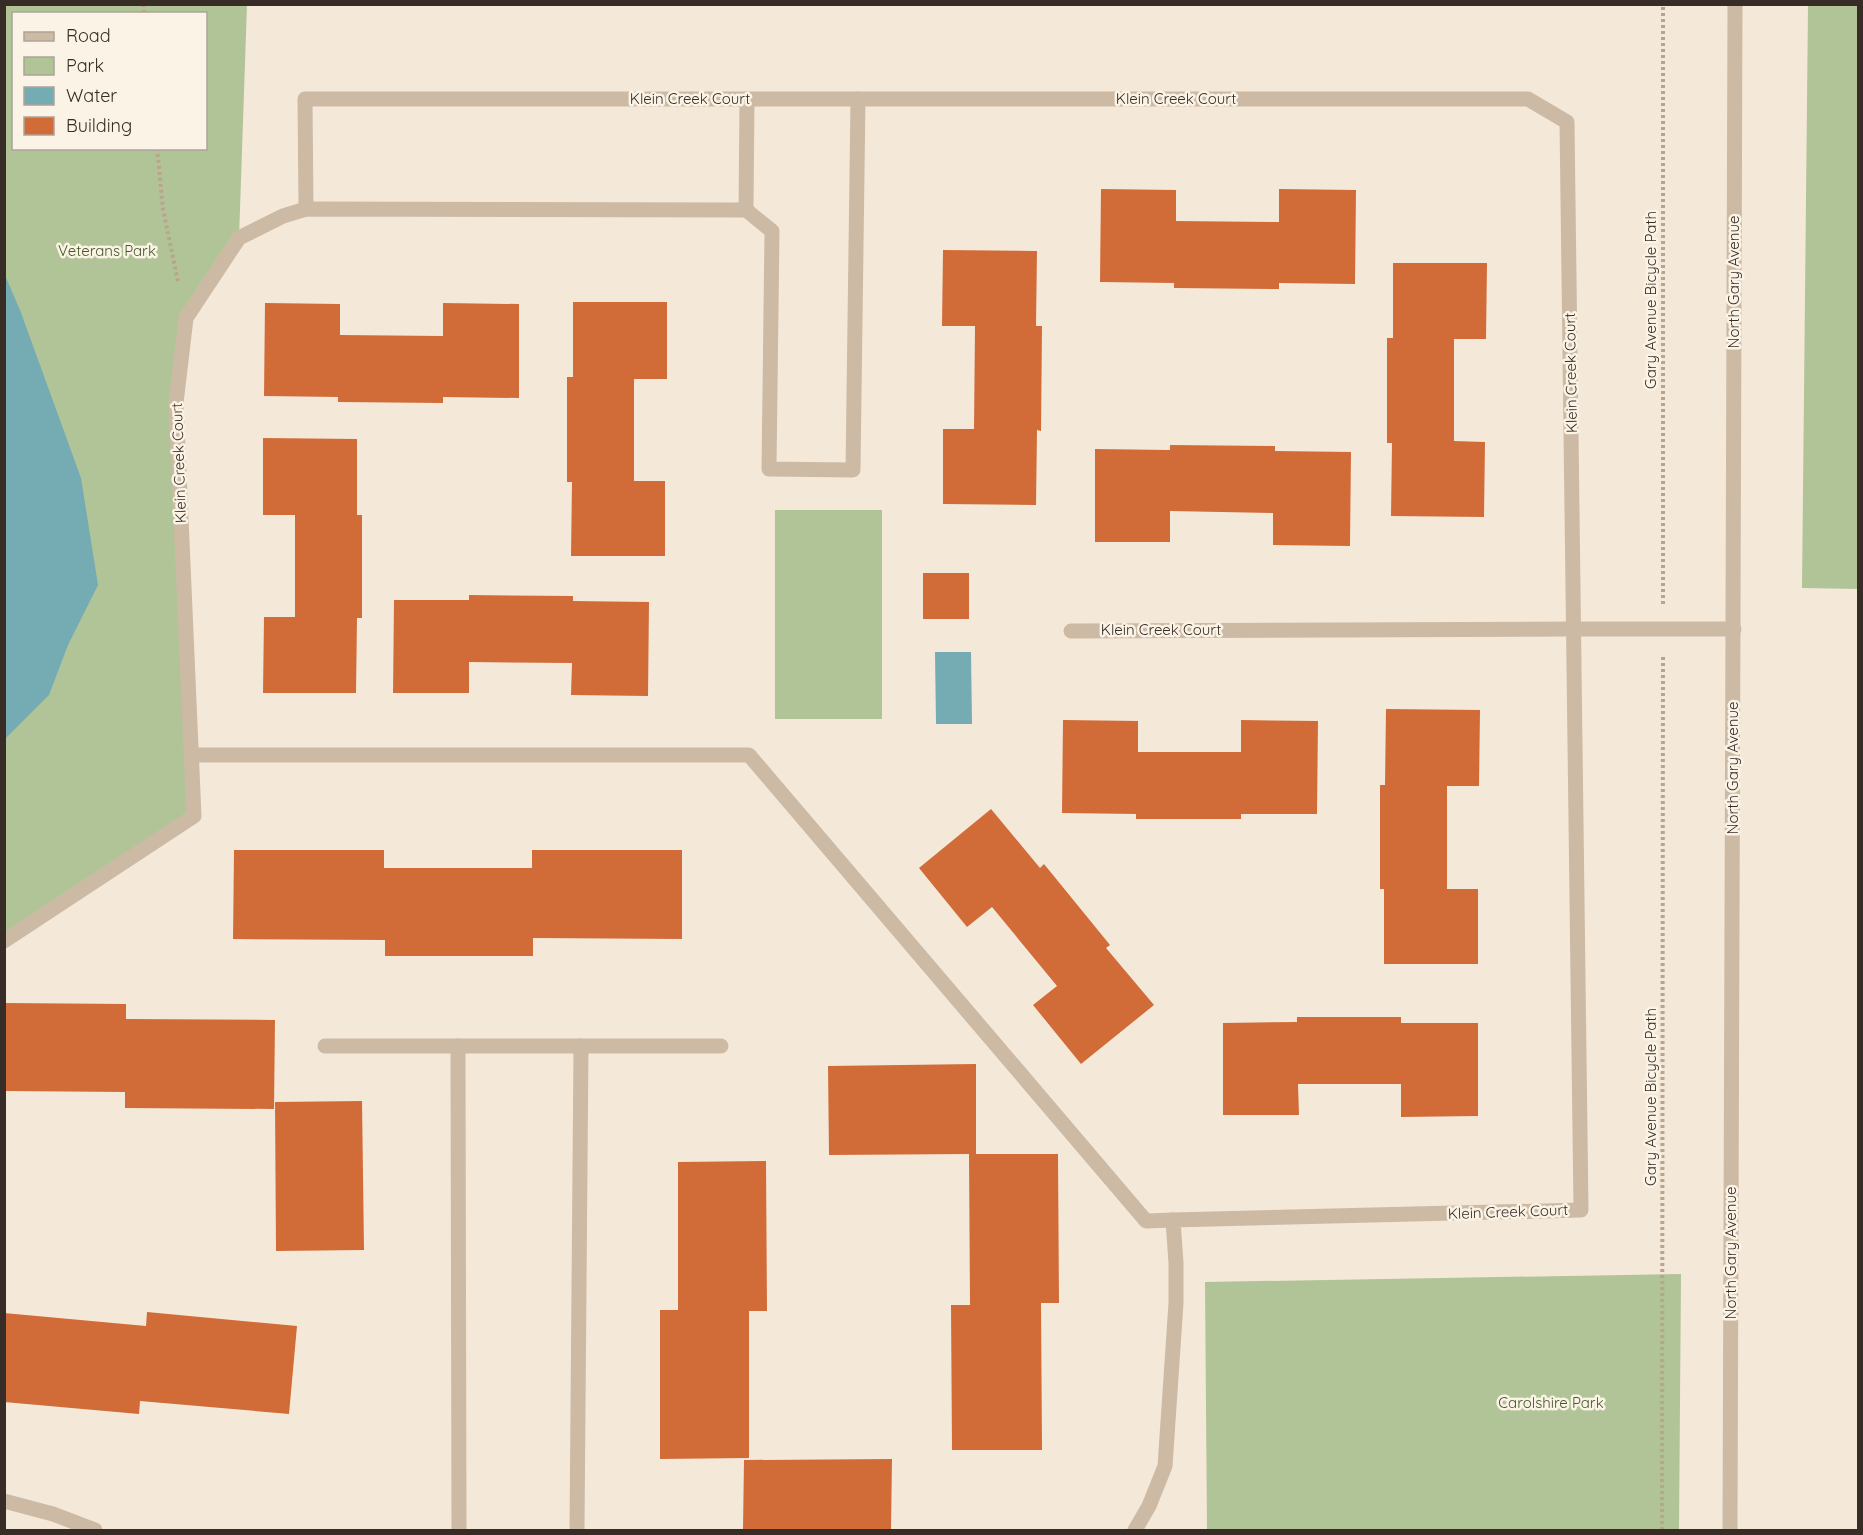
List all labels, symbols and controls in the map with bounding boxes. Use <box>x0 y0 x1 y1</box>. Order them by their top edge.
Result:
legend <box>12 12 207 150</box>
text: Road <box>66 24 111 47</box>
text: Park <box>66 54 104 77</box>
text: Water <box>66 84 117 107</box>
street label: Klein Creek Court <box>630 89 750 108</box>
street label: Klein Creek Court <box>1116 89 1236 108</box>
text: Building <box>66 114 132 137</box>
street label: Gary Avenue Bicycle Path <box>1641 211 1660 389</box>
street label: North Gary Avenue <box>1724 216 1743 348</box>
park label: Veterans Park <box>58 241 156 260</box>
street label: Klein Creek Court <box>1560 313 1581 433</box>
street label: Klein Creek Court <box>167 403 190 524</box>
street label: Klein Creek Court <box>1101 620 1221 639</box>
street label: North Gary Avenue <box>1723 702 1742 834</box>
street label: Gary Avenue Bicycle Path <box>1641 1008 1660 1186</box>
street label: North Gary Avenue <box>1721 1187 1740 1319</box>
street label: Klein Creek Court <box>1447 1200 1568 1223</box>
park label: Carolshire Park <box>1498 1393 1604 1412</box>

